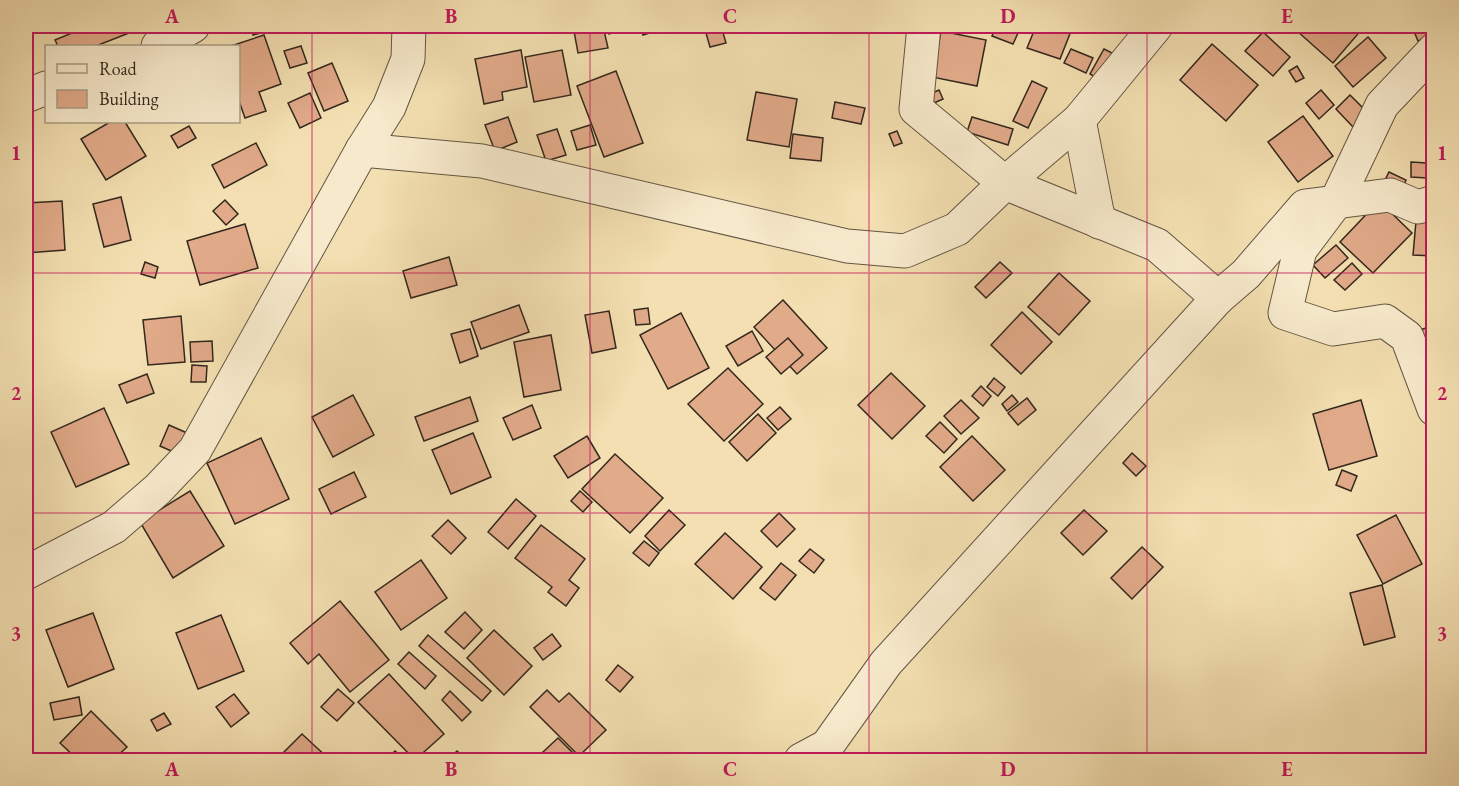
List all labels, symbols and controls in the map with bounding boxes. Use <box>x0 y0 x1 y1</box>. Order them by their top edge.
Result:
text: A <box>164 3 180 29</box>
text: B <box>445 3 457 29</box>
text: C <box>723 3 737 29</box>
text: D <box>1000 3 1016 29</box>
text: E <box>1281 3 1293 29</box>
legend <box>45 45 240 123</box>
text: Road <box>99 57 138 80</box>
text: Building <box>99 87 159 110</box>
text: 1 <box>11 140 21 166</box>
text: 1 <box>1437 140 1447 166</box>
text: 2 <box>11 380 22 406</box>
text: 2 <box>1437 380 1448 406</box>
text: 3 <box>11 620 21 646</box>
text: 3 <box>1437 620 1447 646</box>
text: A <box>164 756 180 782</box>
text: B <box>445 756 457 782</box>
text: C <box>723 756 737 782</box>
text: D <box>1000 756 1016 782</box>
text: E <box>1281 756 1293 782</box>

